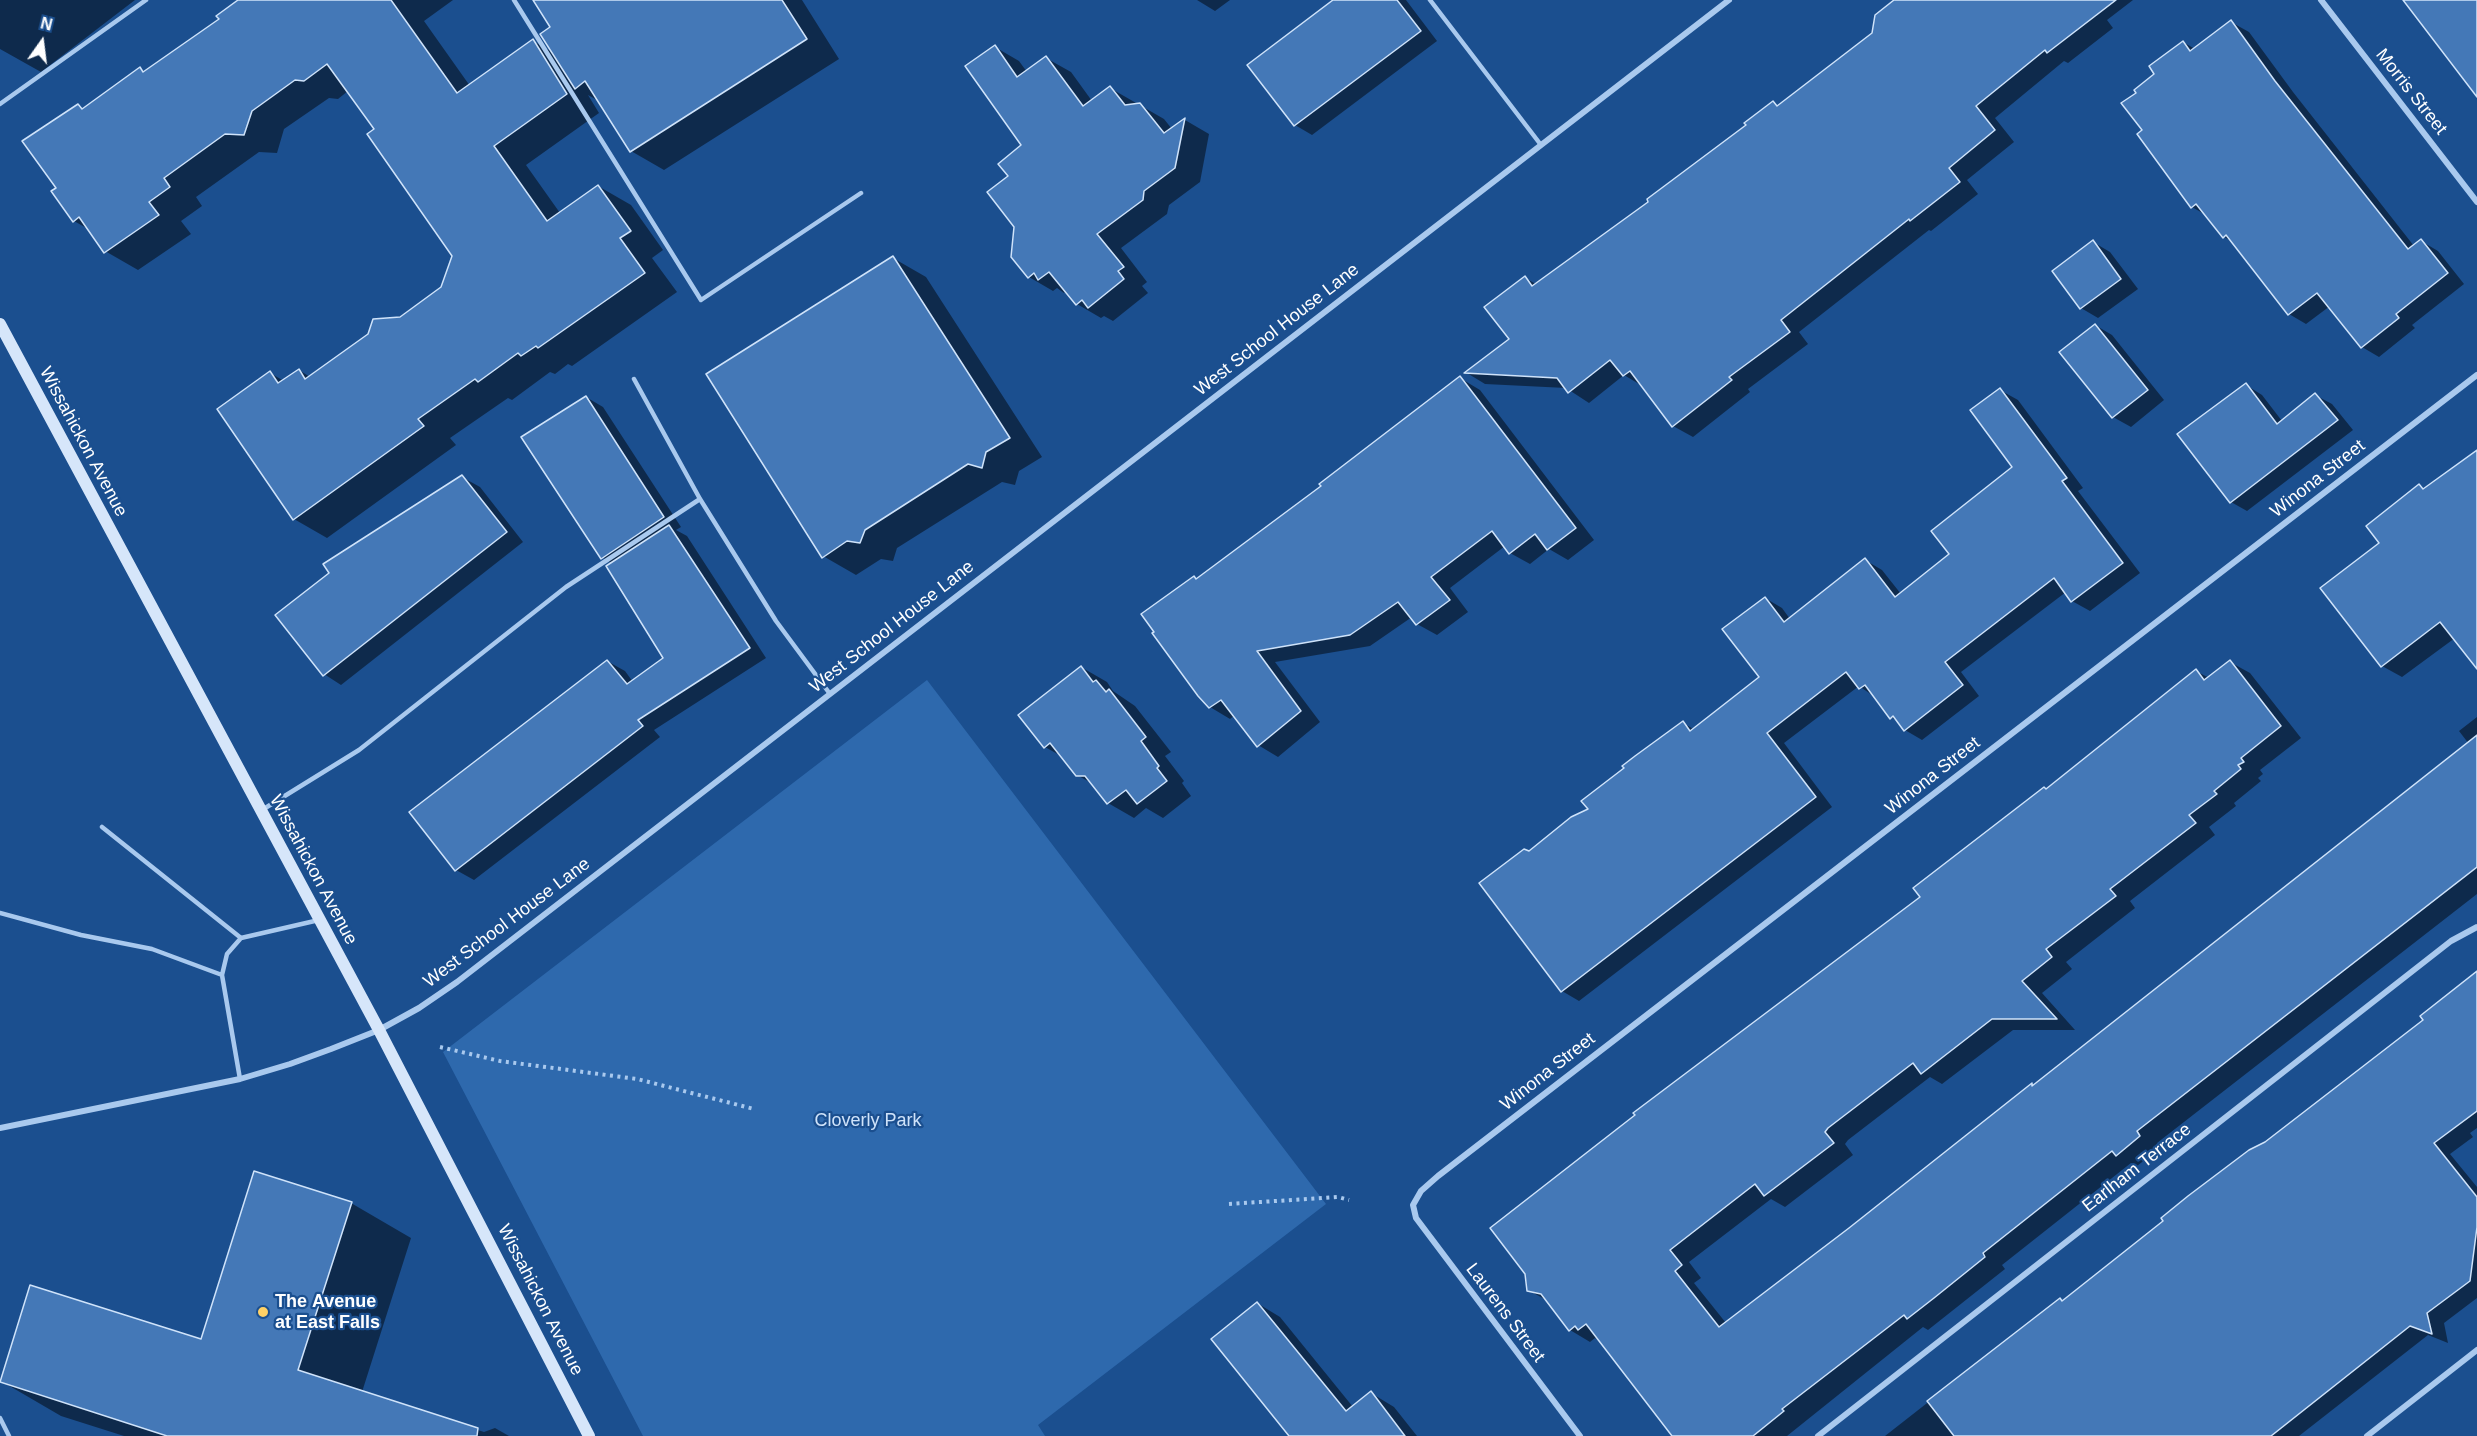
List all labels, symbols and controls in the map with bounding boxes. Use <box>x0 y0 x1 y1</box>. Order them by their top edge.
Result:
north arrow <box>12 12 72 72</box>
text: N <box>39 14 54 34</box>
street label: Morris Street <box>2371 45 2451 139</box>
street label: West School House Lane <box>1190 259 1364 401</box>
street label: Wissahickon Avenue <box>34 363 132 521</box>
street label: Winona Street <box>2266 435 2370 523</box>
street label: West School House Lane <box>805 556 979 698</box>
street label: Winona Street <box>1881 732 1985 820</box>
street label: Wissahickon Avenue <box>264 791 362 949</box>
street label: West School House Lane <box>420 853 594 993</box>
street label: Winona Street <box>1496 1028 1600 1116</box>
park label: Cloverly Park <box>814 1110 922 1132</box>
street label: Earlham Terrace <box>2078 1119 2196 1217</box>
street label: Wissahickon Avenue <box>493 1221 587 1379</box>
street label: Laurens Street <box>1461 1259 1549 1367</box>
place label: The Avenue at East Falls <box>275 1291 380 1334</box>
marker: The Avenue at East Falls <box>256 1305 270 1319</box>

